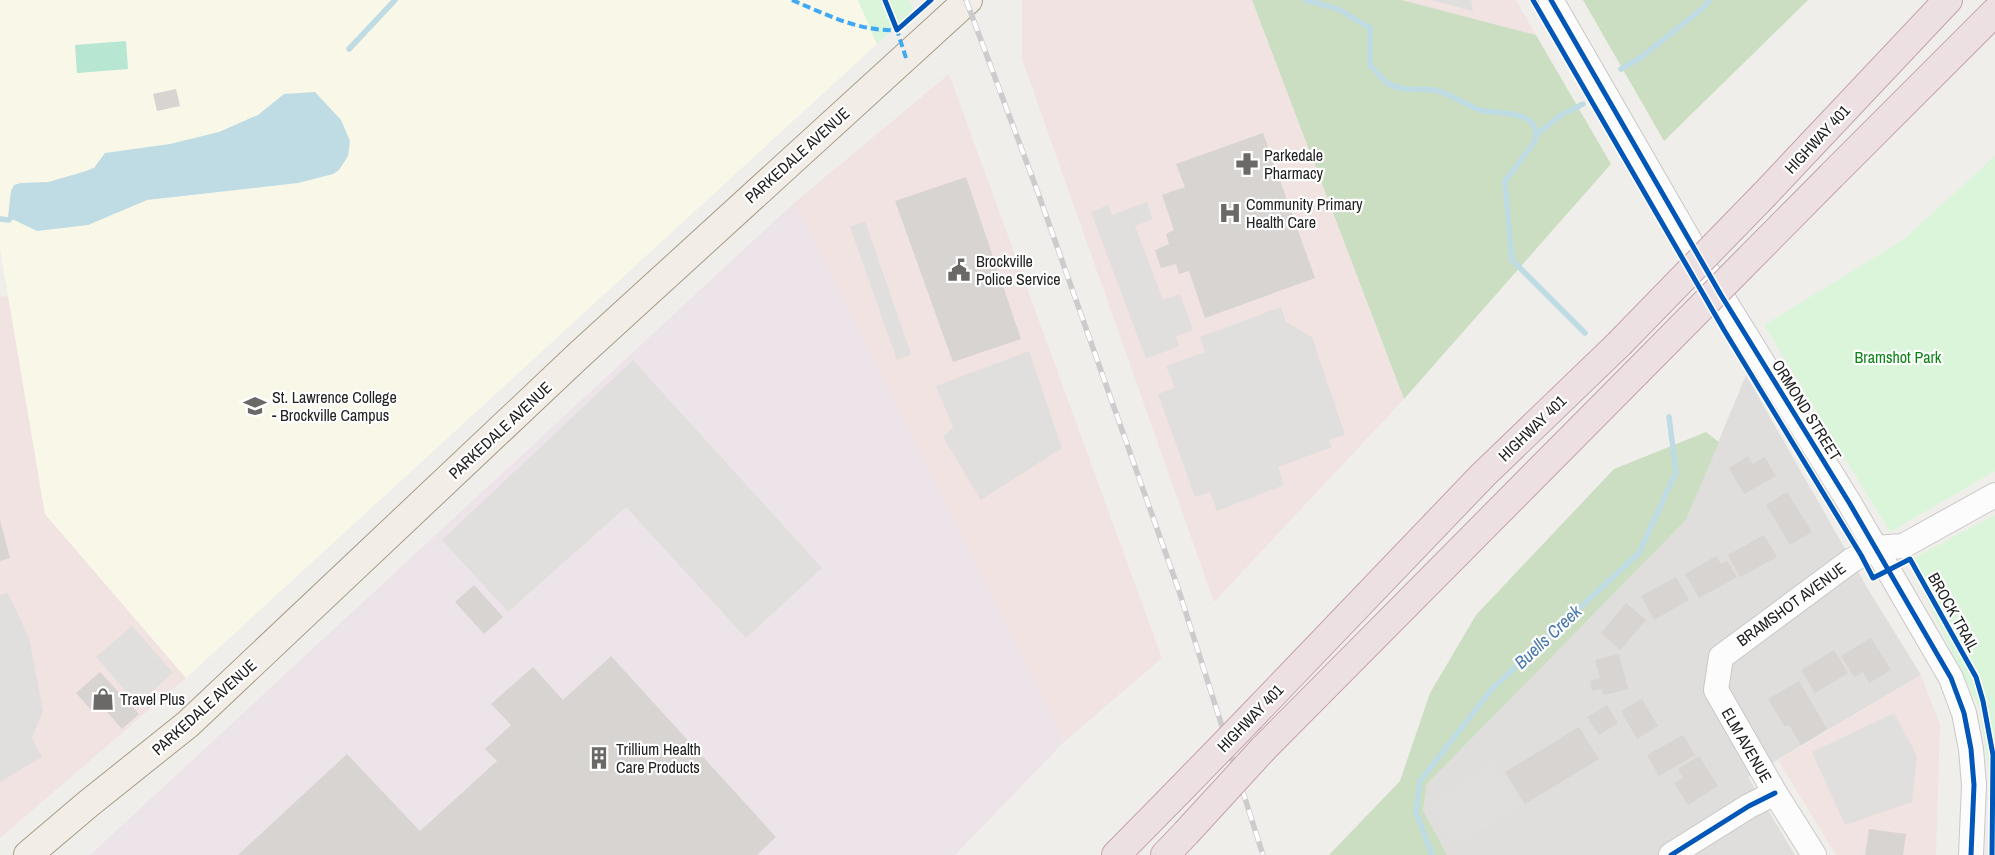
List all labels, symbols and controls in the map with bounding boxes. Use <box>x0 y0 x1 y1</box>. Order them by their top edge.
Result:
street label: HIGHWAY 401 <box>1779 99 1855 178</box>
street label: PARKEDALE AVENUE <box>740 102 854 208</box>
place label: Parkedale Pharmacy <box>1264 144 1323 184</box>
pharmacy icon: Parkedale Pharmacy <box>1234 151 1260 177</box>
place label: Community Primary Health Care <box>1246 193 1363 233</box>
hospital icon: Community Primary Health Care <box>1217 200 1243 226</box>
place label: Brockville Police Service <box>976 250 1061 290</box>
public building icon: Brockville Police Service <box>946 257 972 283</box>
park label: Bramshot Park <box>1855 346 1942 368</box>
street label: ORMOND STREET <box>1767 355 1847 465</box>
street label: PARKEDALE AVENUE <box>444 376 556 484</box>
place label: St. Lawrence College - Brockville Campus <box>272 386 397 426</box>
street label: HIGHWAY 401 <box>1493 390 1571 466</box>
school or university icon: St. Lawrence College - Brockville Campus <box>242 393 268 419</box>
street label: BRAMSHOT AVENUE <box>1732 557 1850 651</box>
street label: BROCK TRAIL <box>1923 569 1985 656</box>
water label: Buells Creek <box>1509 599 1587 674</box>
street label: PARKEDALE AVENUE <box>147 654 261 760</box>
street label: HIGHWAY 401 <box>1212 679 1288 757</box>
shop icon: Travel Plus <box>90 686 116 712</box>
place label: Travel Plus <box>120 688 185 710</box>
street label: ELM AVENUE <box>1717 704 1777 786</box>
place label: Trillium Health Care Products <box>616 738 701 778</box>
building icon: Trillium Health Care Products <box>586 745 612 771</box>

